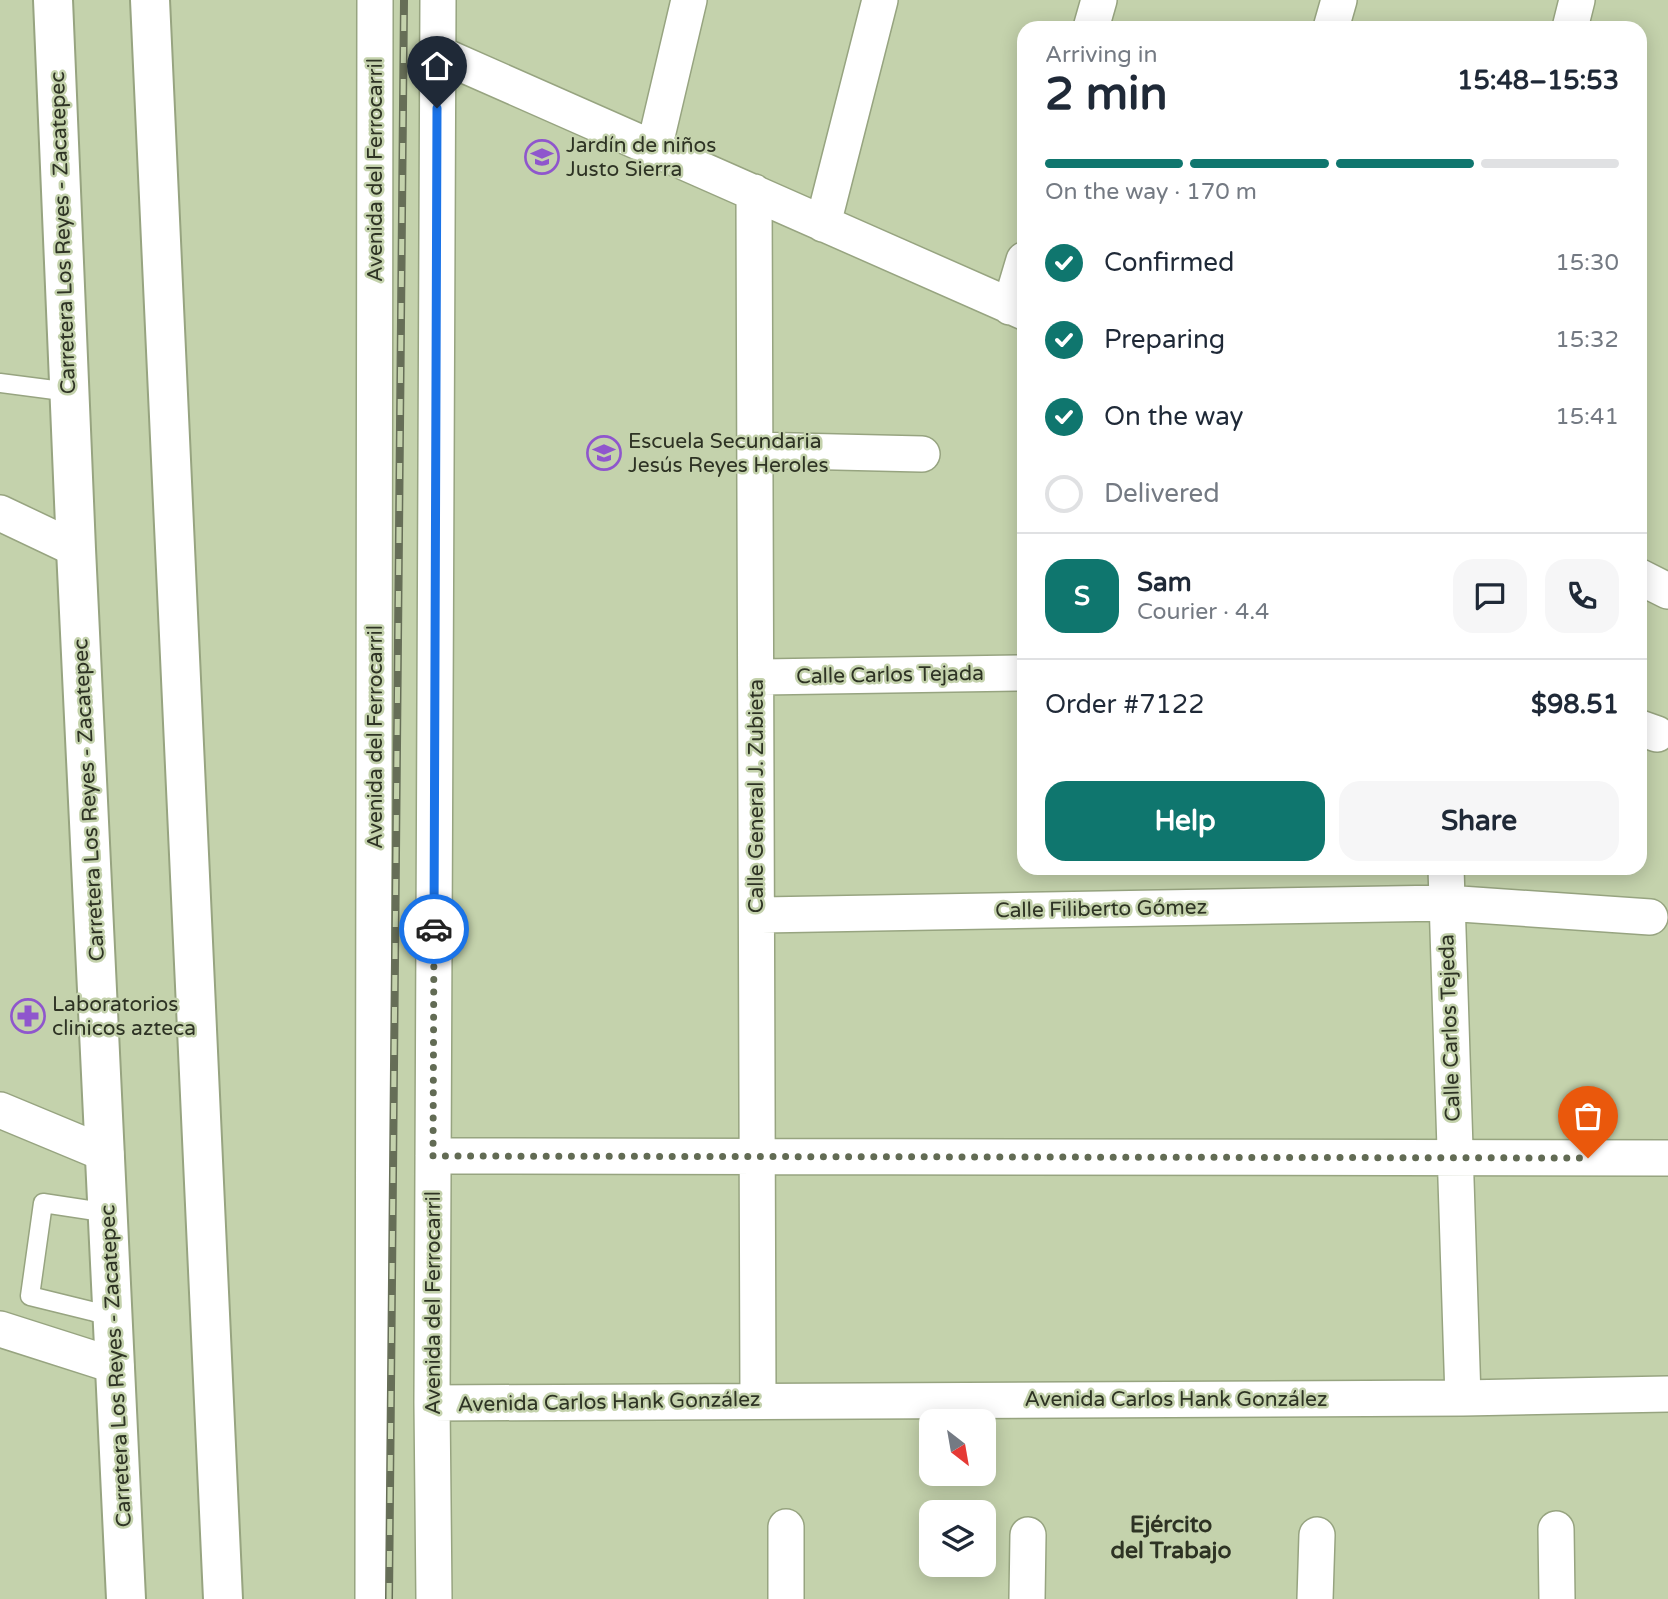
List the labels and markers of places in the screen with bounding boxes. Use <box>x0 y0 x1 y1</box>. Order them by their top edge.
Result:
pin <box>407 36 467 108</box>
place label: Jardín de niños Justo Sierra <box>566 133 716 182</box>
school or university icon: Jardín de niños Justo Sierra <box>523 138 561 176</box>
place label: Escuela Secundaria Jesús Reyes Heroles <box>628 429 829 478</box>
school or university icon: Escuela Secundaria Jesús Reyes Heroles <box>585 434 623 472</box>
place label: Laboratorios clinicos azteca <box>52 992 196 1041</box>
pharmacy icon: Laboratorios clinicos azteca <box>9 997 47 1035</box>
pin <box>1558 1086 1618 1158</box>

